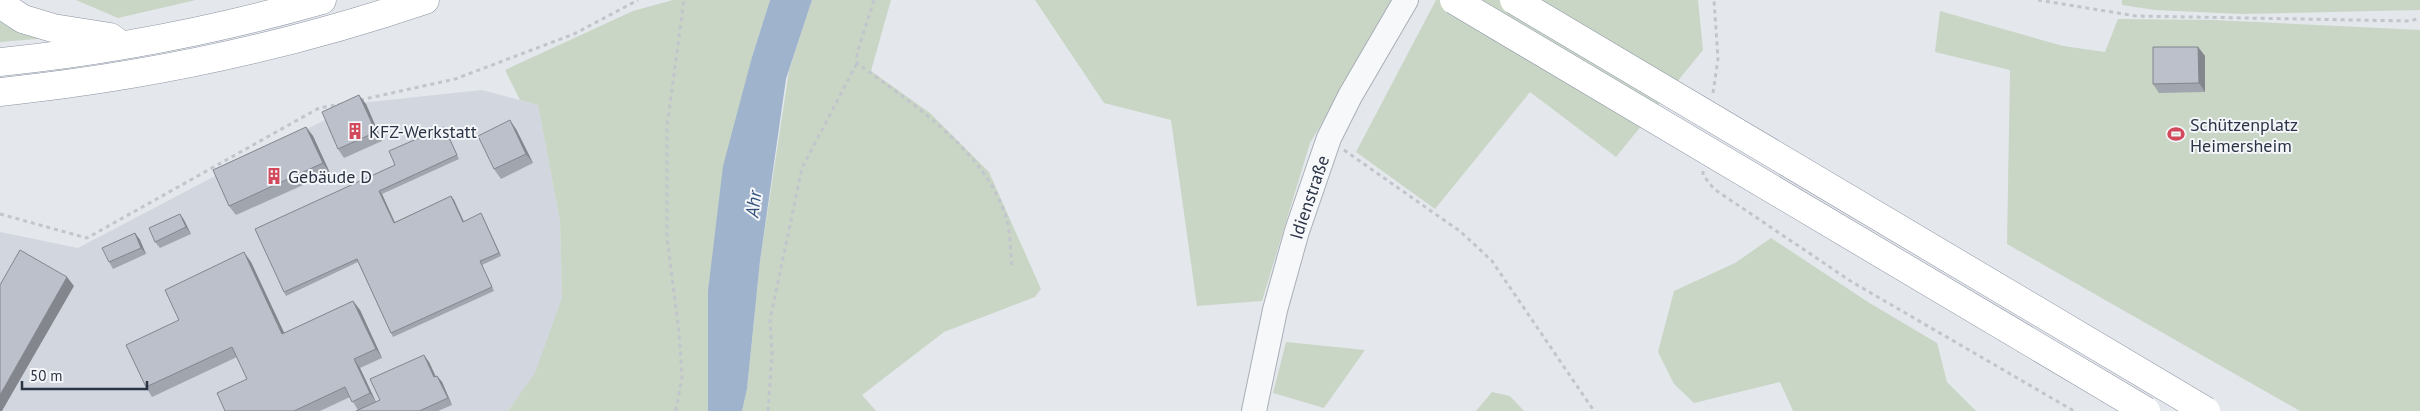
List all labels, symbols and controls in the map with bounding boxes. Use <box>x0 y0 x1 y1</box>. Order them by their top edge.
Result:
place label: Schützenplatz Heimersheim <box>2190 113 2298 157</box>
place label: KFZ-Werkstatt <box>369 120 477 143</box>
building icon: KFZ-Werkstatt <box>345 121 365 141</box>
sports icon: Schützenplatz Heimersheim <box>2166 124 2186 144</box>
street label: Idienstraße <box>1284 152 1334 242</box>
place label: Gebäude D <box>288 165 372 188</box>
building icon: Gebäude D <box>264 166 284 186</box>
water label: Ahr <box>739 187 767 220</box>
scale bar <box>22 358 148 390</box>
text: 50 m <box>30 366 63 385</box>

